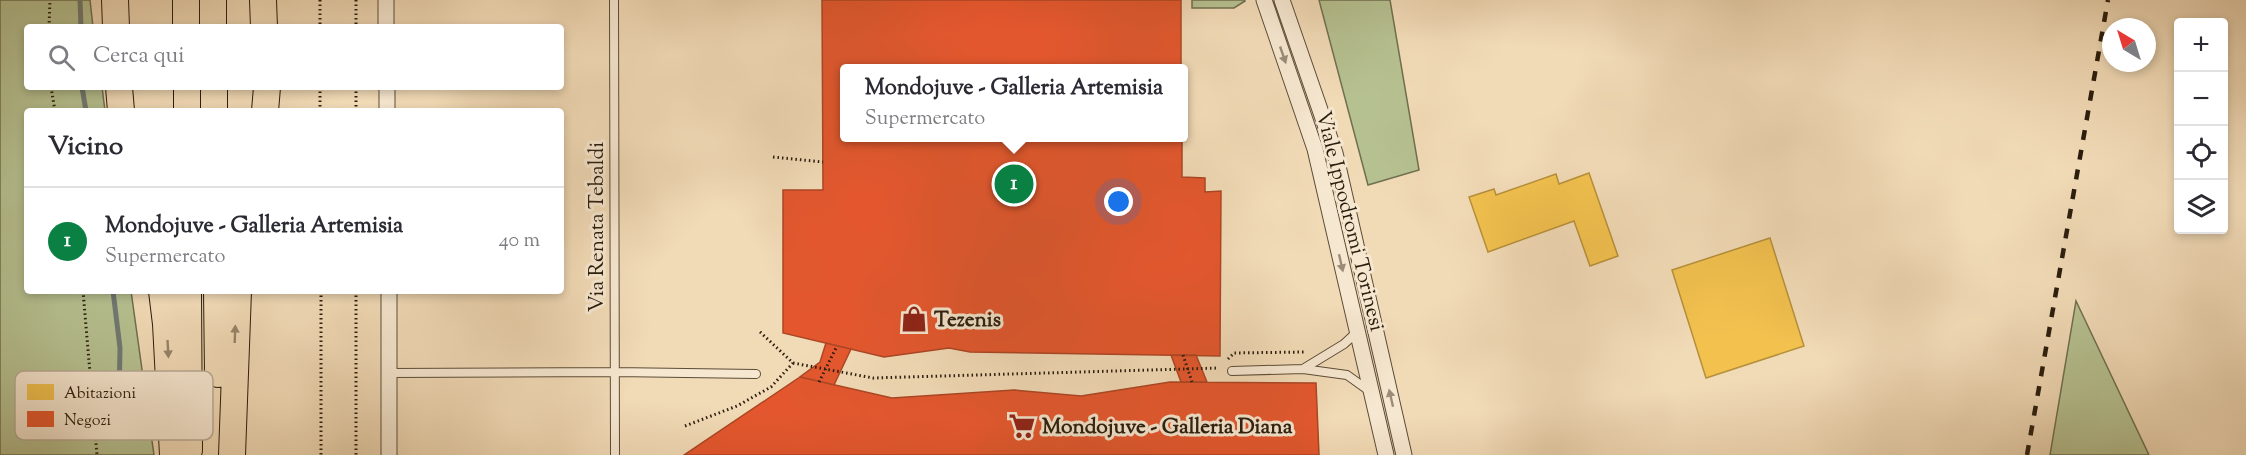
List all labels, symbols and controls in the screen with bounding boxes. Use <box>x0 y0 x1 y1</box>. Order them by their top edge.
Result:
north arrow <box>2102 18 2156 72</box>
map controls <box>2174 18 2228 234</box>
button: + <box>2174 18 2228 72</box>
search box <box>24 24 564 90</box>
icon: search <box>45 41 78 74</box>
text: Cerca qui <box>93 41 184 73</box>
one-way arrow <box>1279 46 1288 64</box>
popup <box>840 64 1188 142</box>
button: − <box>2174 72 2228 126</box>
text: Mondojuve - Galleria Artemisia <box>865 73 1163 105</box>
text: Supermercato <box>865 105 985 134</box>
street label: Viale Ippodromi Torinesi <box>1307 108 1391 335</box>
button: locate <box>2174 126 2228 180</box>
text: Vicino <box>48 129 123 166</box>
street label: Via Renata Tebaldi <box>583 142 613 312</box>
pin: 1 <box>994 162 1034 207</box>
button: layers <box>2174 180 2228 234</box>
your location <box>1104 187 1133 216</box>
text: Mondojuve - Galleria Artemisia <box>105 211 403 243</box>
text: 1 <box>64 227 71 256</box>
text: 40 m <box>499 227 540 256</box>
text: Supermercato <box>105 243 225 272</box>
one-way arrow <box>1337 254 1346 273</box>
shop icon: Tezenis <box>899 304 929 334</box>
place label: Tezenis <box>934 306 1001 336</box>
one-way arrow <box>231 324 240 343</box>
one-way arrow <box>163 340 172 359</box>
legend <box>15 371 213 440</box>
text: Abitazioni <box>64 383 137 406</box>
one-way arrow <box>1385 389 1395 407</box>
text: Negozi <box>64 410 112 433</box>
supermarket icon: Mondojuve - Galleria Diana <box>1007 411 1037 441</box>
place label: Mondojuve - Galleria Diana <box>1042 413 1293 443</box>

